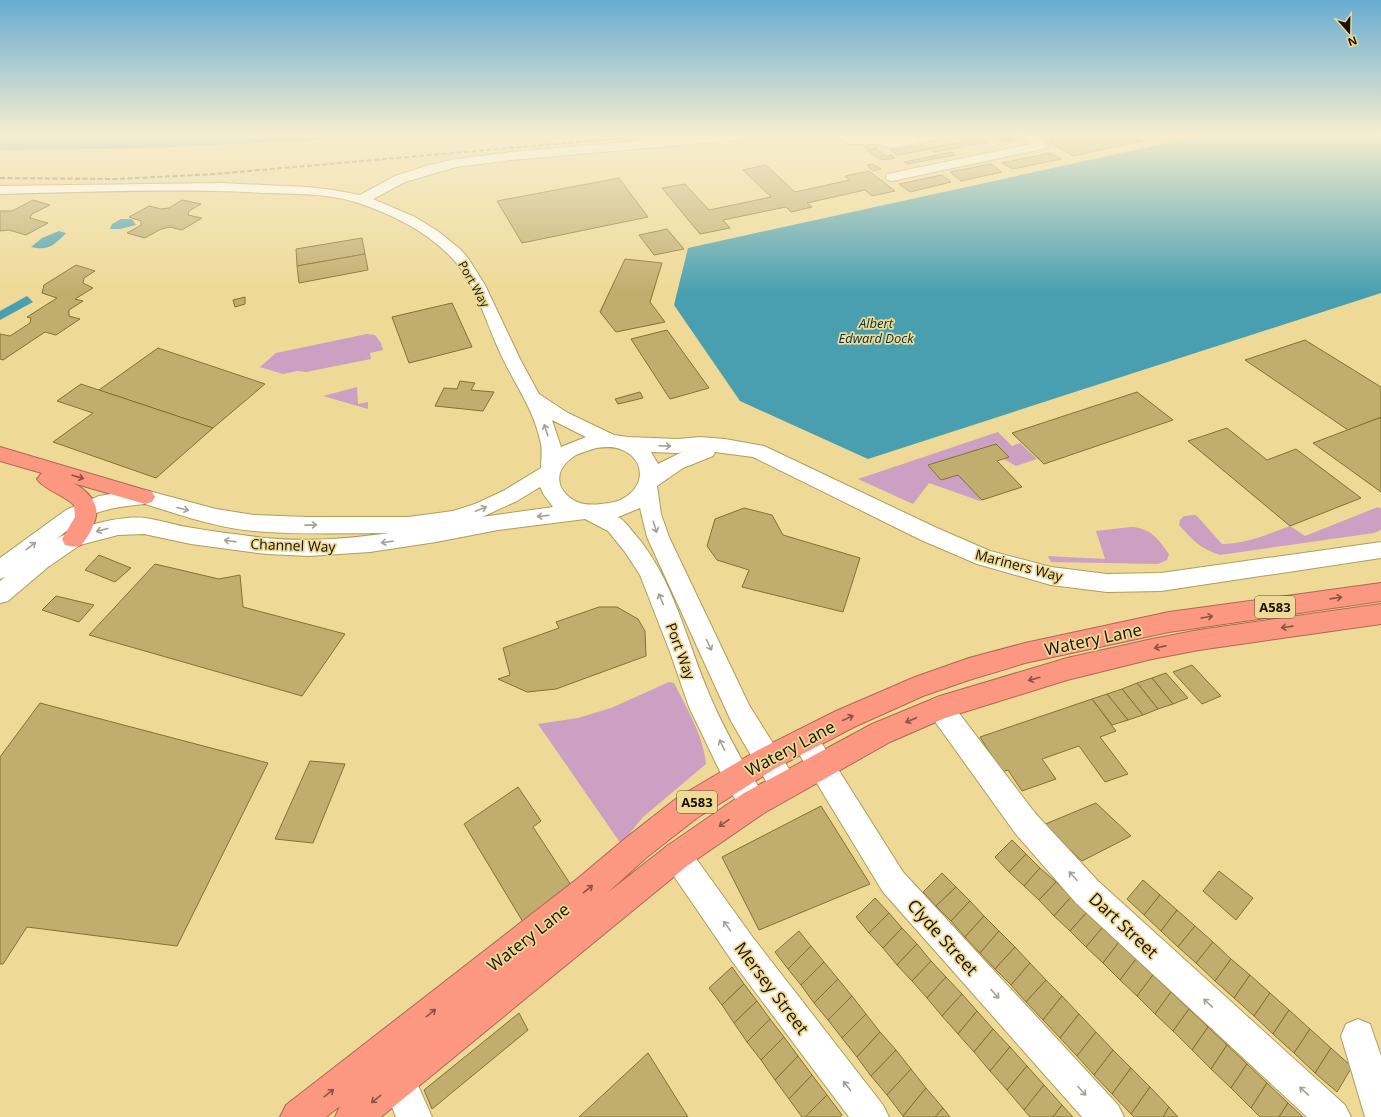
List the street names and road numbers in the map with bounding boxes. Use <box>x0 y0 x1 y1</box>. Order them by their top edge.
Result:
street label: Port Way <box>454 258 494 311</box>
street label: Channel Way <box>250 534 337 556</box>
street label: Mariners Way <box>973 544 1066 586</box>
road number: A583 <box>1255 596 1295 618</box>
street label: Watery Lane <box>1042 617 1144 661</box>
street label: Port Way <box>662 620 700 683</box>
street label: Watery Lane <box>741 715 839 781</box>
road number: A583 <box>677 791 717 813</box>
street label: Dart Street <box>1084 887 1164 963</box>
street label: Clyde Street <box>903 894 983 980</box>
street label: Watery Lane <box>482 897 574 977</box>
street label: Mersey Street <box>730 937 814 1039</box>

